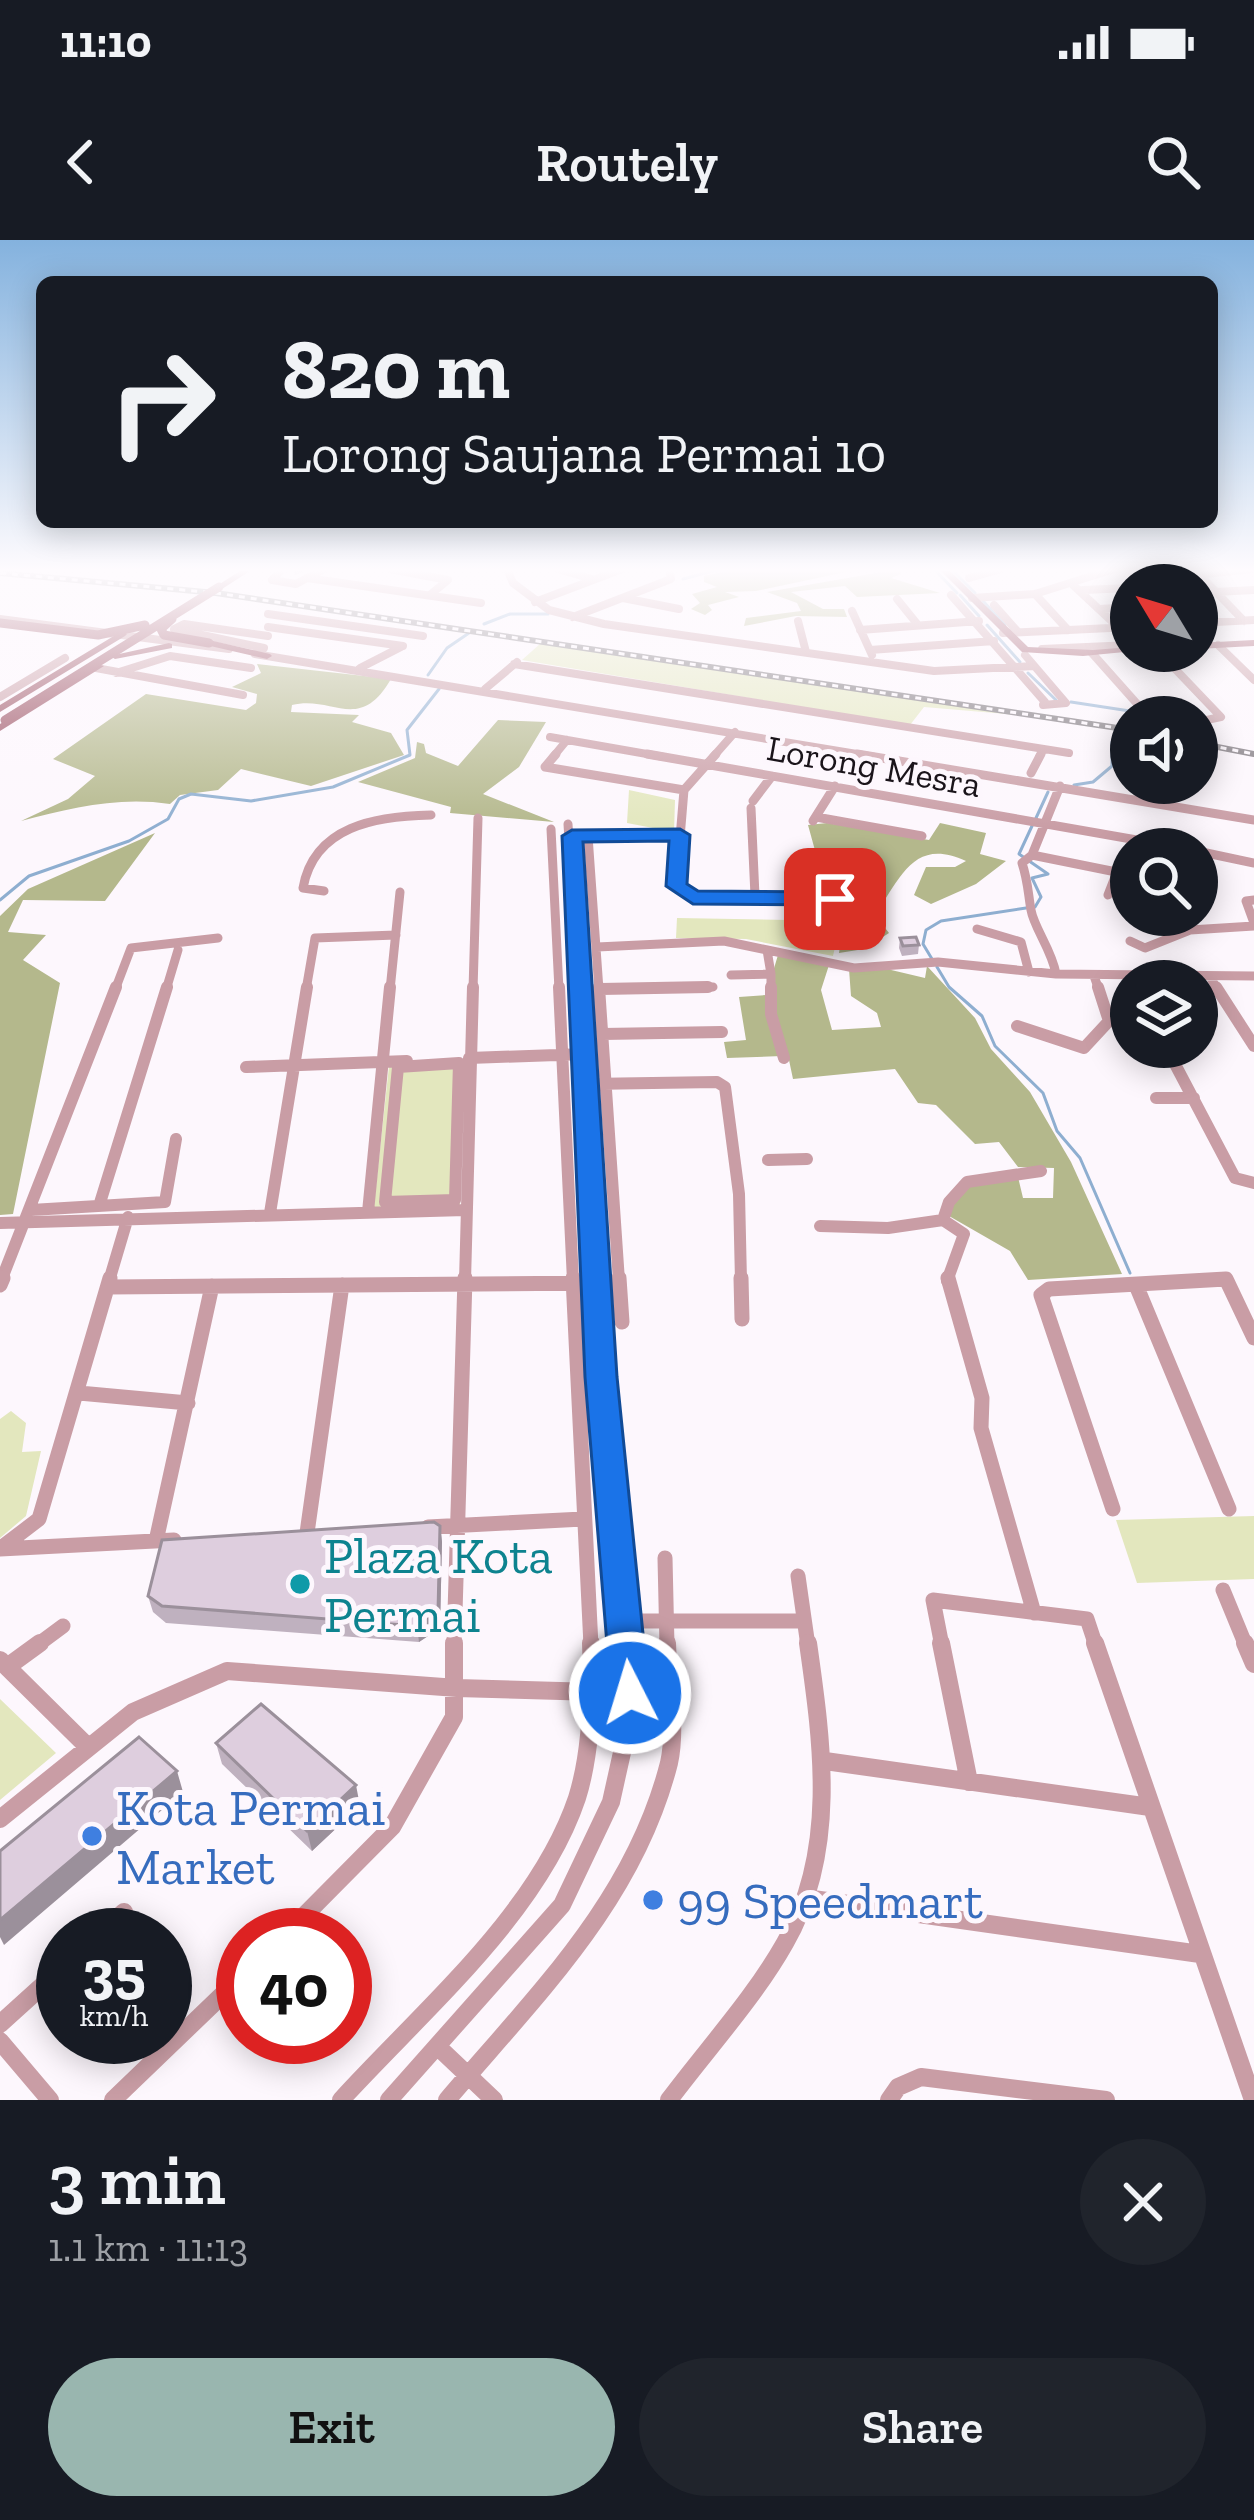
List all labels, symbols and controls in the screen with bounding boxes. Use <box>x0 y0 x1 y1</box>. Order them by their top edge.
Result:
text: 11:10 <box>60 15 152 69</box>
icon: back <box>48 129 114 195</box>
icon: search <box>1140 129 1206 195</box>
text: Routely <box>536 130 718 195</box>
text: 820 m <box>282 319 510 420</box>
icon: right <box>84 324 240 480</box>
text: Lorong Saujana Permai 10 <box>282 421 886 486</box>
north arrow <box>1110 564 1218 672</box>
map controls <box>1110 564 1218 1068</box>
button: sound <box>1110 696 1218 804</box>
street label: Lorong Mesra <box>764 726 984 806</box>
button: search <box>1110 828 1218 936</box>
pin <box>784 848 886 950</box>
icon: arrive <box>802 866 868 932</box>
button: layers <box>1110 960 1218 1068</box>
place label: Plaza Kota Permai <box>324 1525 553 1645</box>
marker: Plaza Kota Permai <box>287 1571 313 1597</box>
position arrow <box>567 1630 693 1756</box>
place label: Kota Permai Market <box>116 1777 386 1897</box>
marker: Kota Permai Market <box>79 1823 105 1849</box>
place label: 99 Speedmart <box>677 1870 983 1931</box>
marker: 99 Speedmart <box>640 1887 666 1913</box>
speed limit sign: 40 <box>216 1908 372 2064</box>
text: 35 <box>82 1935 146 2007</box>
text: km/h <box>80 1998 148 2034</box>
text: 3 min <box>48 2136 226 2222</box>
button: close <box>1080 2139 1206 2265</box>
text: 1.1 km · 11:13 <box>48 2224 248 2271</box>
button: Exit <box>48 2358 615 2496</box>
button: Share <box>639 2358 1206 2496</box>

